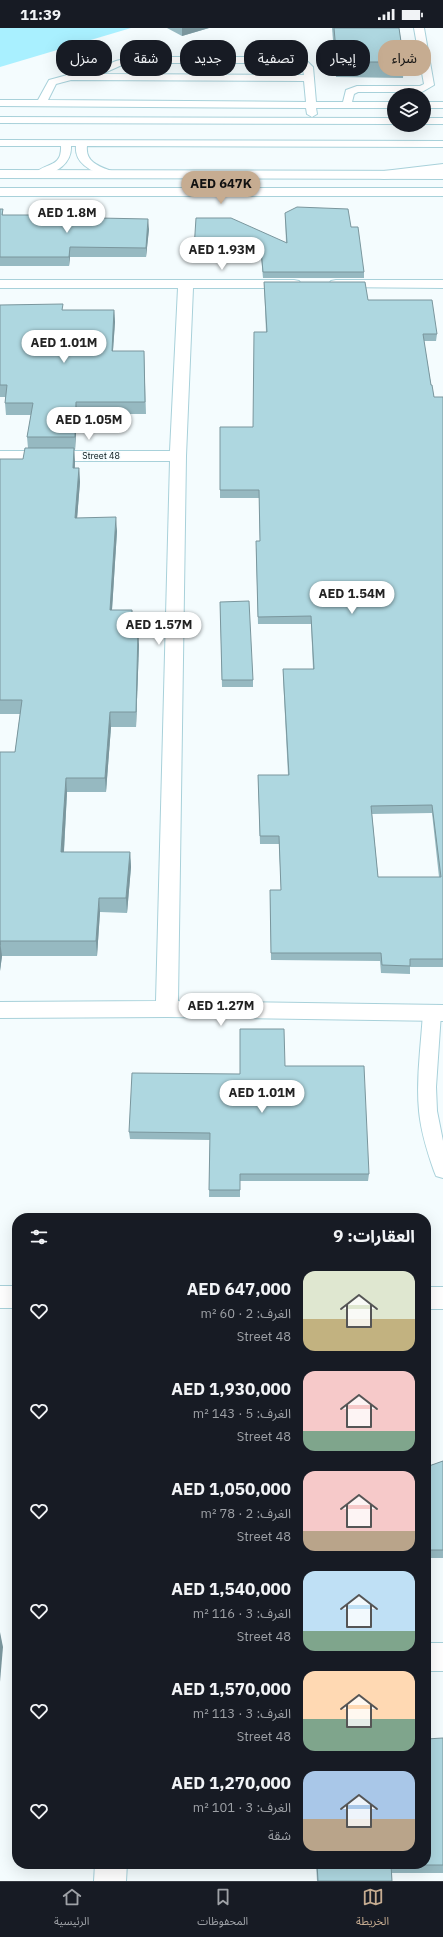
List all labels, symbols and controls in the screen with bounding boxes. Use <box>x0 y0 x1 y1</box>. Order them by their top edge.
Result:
text: 11:39 <box>20 5 61 24</box>
chip: منزل <box>56 40 112 76</box>
chip: شقة <box>120 40 172 76</box>
chip: جديد <box>180 40 236 76</box>
chip: تصفية <box>244 40 308 76</box>
chip: إيجار <box>316 40 370 76</box>
chip: شراء <box>378 40 431 76</box>
map controls <box>387 88 431 132</box>
button: layers <box>387 88 431 132</box>
pin: AED 647K <box>180 171 262 205</box>
text: AED 647K <box>190 175 252 192</box>
pin: AED 1.8M <box>26 200 108 234</box>
text: AED 1.8M <box>37 204 97 221</box>
pin: AED 1.93M <box>176 237 268 271</box>
text: AED 1.93M <box>188 241 256 258</box>
pin: AED 1.01M <box>18 330 110 364</box>
text: AED 1.01M <box>30 334 98 351</box>
pin: AED 1.05M <box>43 407 135 441</box>
text: AED 1.05M <box>55 411 123 428</box>
street label: Street 48 <box>82 450 120 461</box>
pin: AED 1.54M <box>306 581 398 615</box>
text: AED 1.54M <box>318 585 386 602</box>
pin: AED 1.57M <box>113 612 205 646</box>
text: AED 1.57M <box>125 616 193 633</box>
pin: AED 1.27M <box>175 993 267 1027</box>
text: AED 1.27M <box>187 997 255 1014</box>
pin: AED 1.01M <box>216 1080 308 1114</box>
text: AED 1.01M <box>228 1084 296 1101</box>
text: العقارات: 9 <box>333 1225 415 1247</box>
icon: filters <box>28 1226 50 1248</box>
text: AED 647,000 <box>187 1278 291 1300</box>
icon: home <box>335 1287 383 1335</box>
icon: heart <box>28 1300 50 1322</box>
text: الغرف: 2 · 60 m² <box>201 1305 291 1322</box>
text: Street 48 <box>237 1328 291 1345</box>
text: AED 1,930,000 <box>171 1378 291 1400</box>
icon: home <box>335 1387 383 1435</box>
icon: heart <box>28 1400 50 1422</box>
text: الغرف: 5 · 143 m² <box>193 1405 291 1422</box>
text: Street 48 <box>237 1428 291 1445</box>
text: AED 1,050,000 <box>171 1478 291 1500</box>
icon: home <box>335 1487 383 1535</box>
icon: heart <box>28 1500 50 1522</box>
text: الغرف: 2 · 78 m² <box>201 1505 291 1522</box>
text: Street 48 <box>237 1528 291 1545</box>
text: AED 1,540,000 <box>171 1578 291 1600</box>
icon: home <box>335 1587 383 1635</box>
icon: heart <box>28 1600 50 1622</box>
text: الغرف: 3 · 116 m² <box>193 1605 291 1622</box>
text: Street 48 <box>237 1628 291 1645</box>
text: AED 1,570,000 <box>171 1678 291 1700</box>
icon: home <box>335 1687 383 1735</box>
icon: heart <box>28 1700 50 1722</box>
text: الغرف: 3 · 113 m² <box>193 1705 291 1722</box>
text: Street 48 <box>237 1728 291 1745</box>
text: AED 1,270,000 <box>171 1772 291 1794</box>
icon: home <box>335 1787 383 1835</box>
text: الغرف: 3 · 101 m² <box>193 1799 291 1816</box>
icon: heart <box>28 1800 50 1822</box>
text: شقة <box>268 1827 291 1844</box>
tab: الرئيسية <box>54 1886 89 1933</box>
tab: المحفوظات <box>197 1886 248 1933</box>
tab: الخريطة <box>356 1886 389 1933</box>

